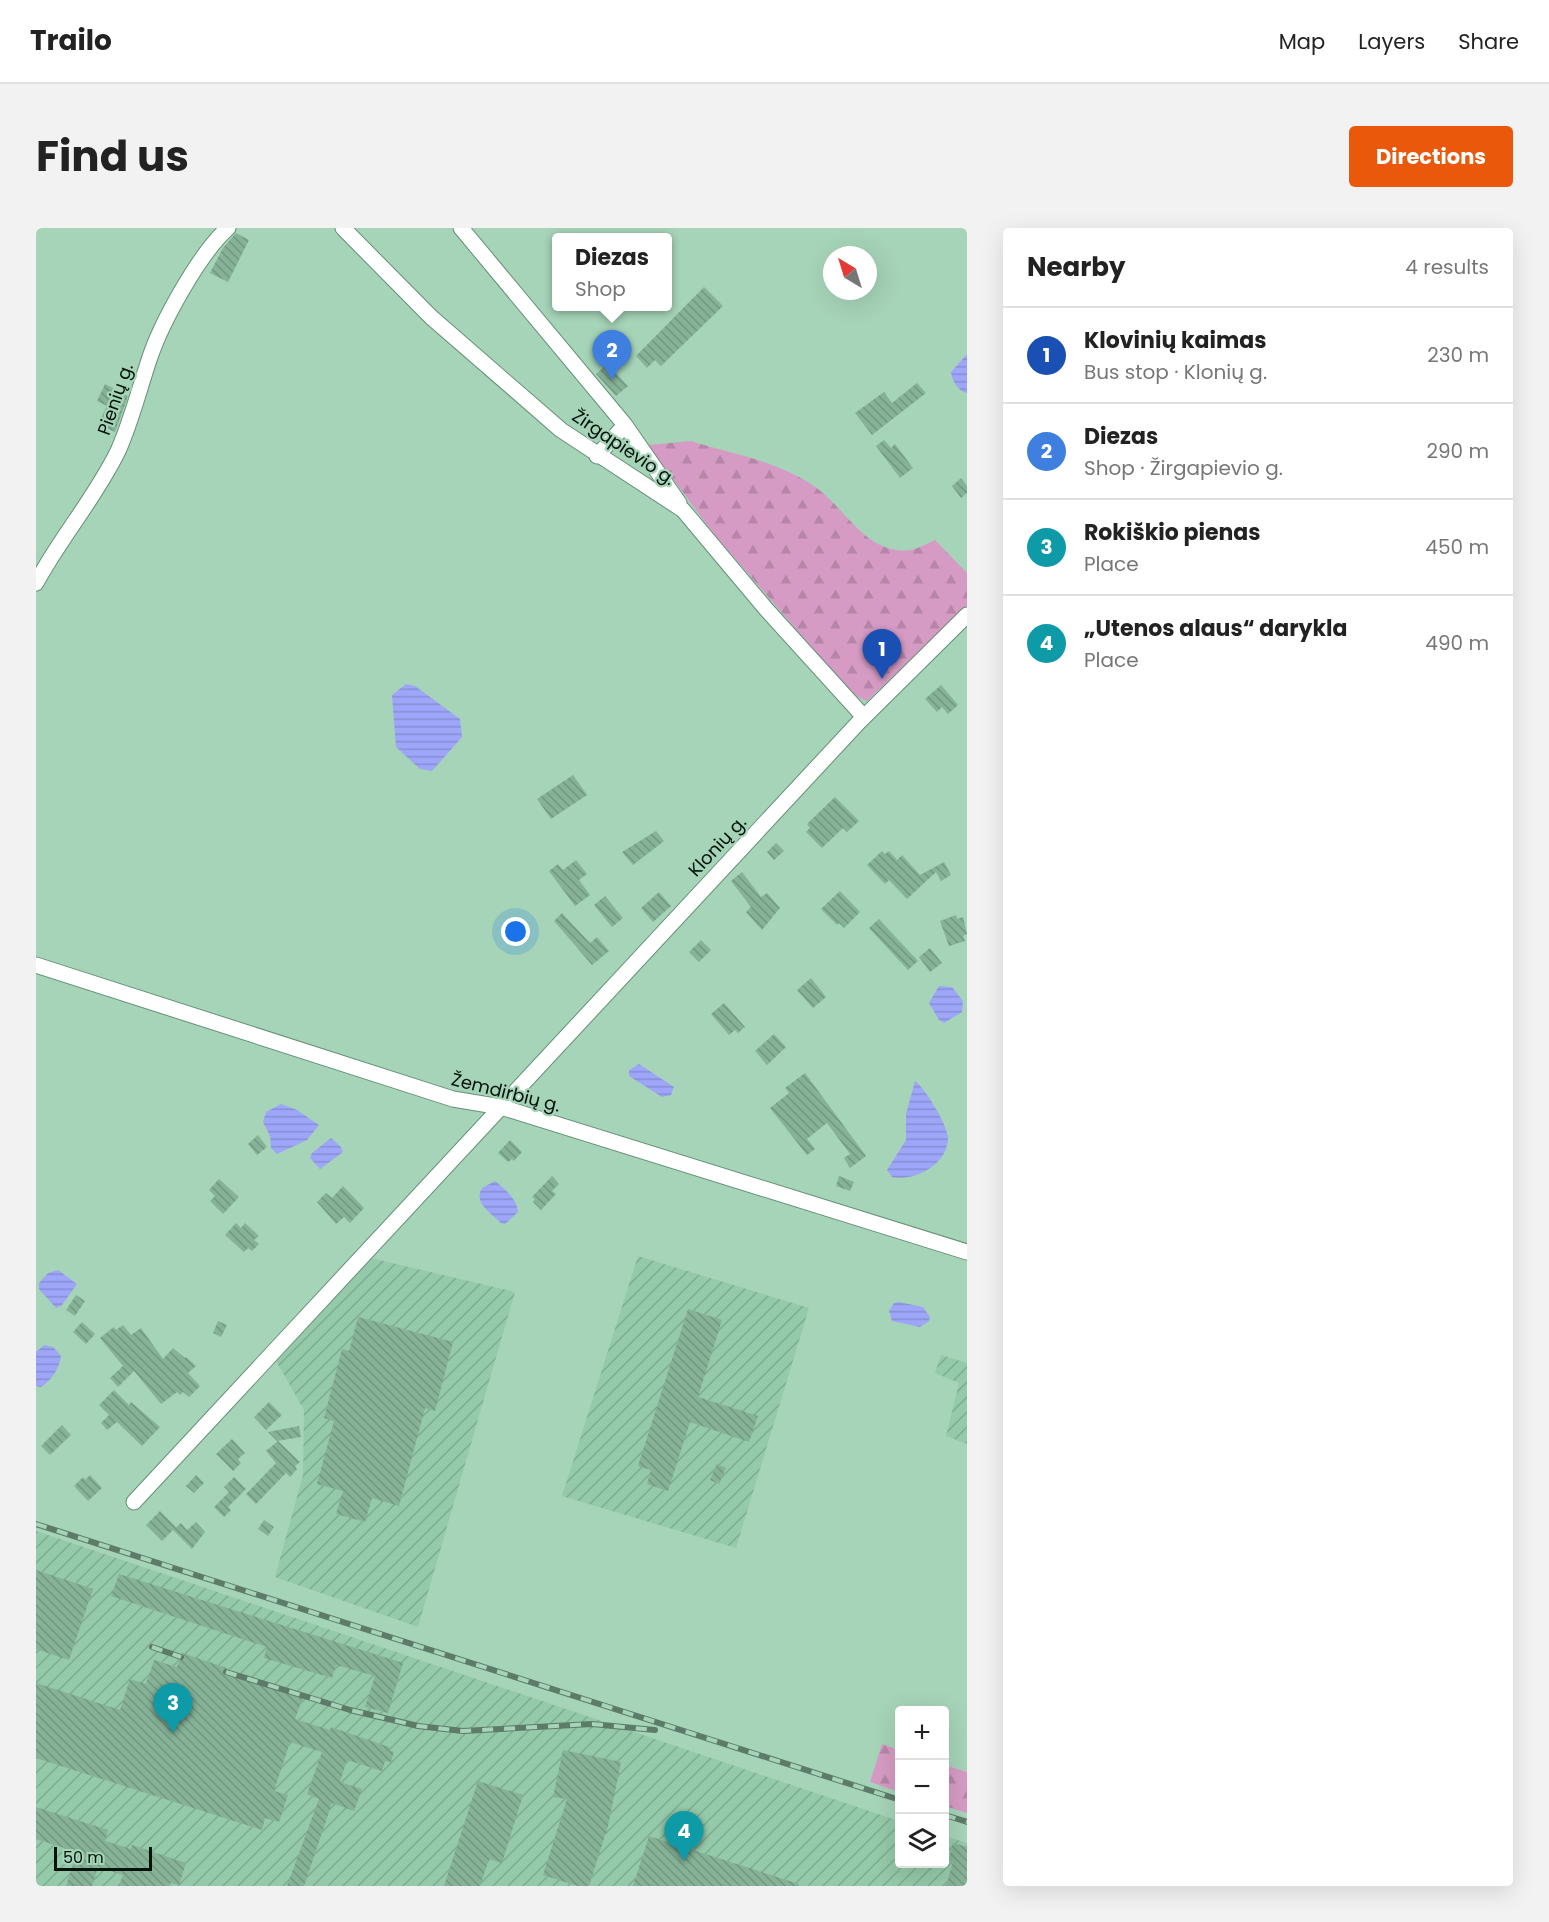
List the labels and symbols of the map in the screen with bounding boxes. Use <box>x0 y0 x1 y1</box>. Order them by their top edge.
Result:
north arrow <box>823 246 877 300</box>
pin: 2 <box>592 330 632 380</box>
street label: Pienių g. <box>91 360 139 438</box>
street label: Žirgapievio g. <box>567 403 681 491</box>
pin: 1 <box>862 630 902 679</box>
street label: Klonių g. <box>682 810 752 882</box>
your location <box>501 917 530 946</box>
street label: Žemdirbių g. <box>449 1066 563 1118</box>
pin: 3 <box>154 1684 192 1733</box>
pin: 4 <box>664 1812 704 1861</box>
scale bar <box>54 1844 152 1872</box>

